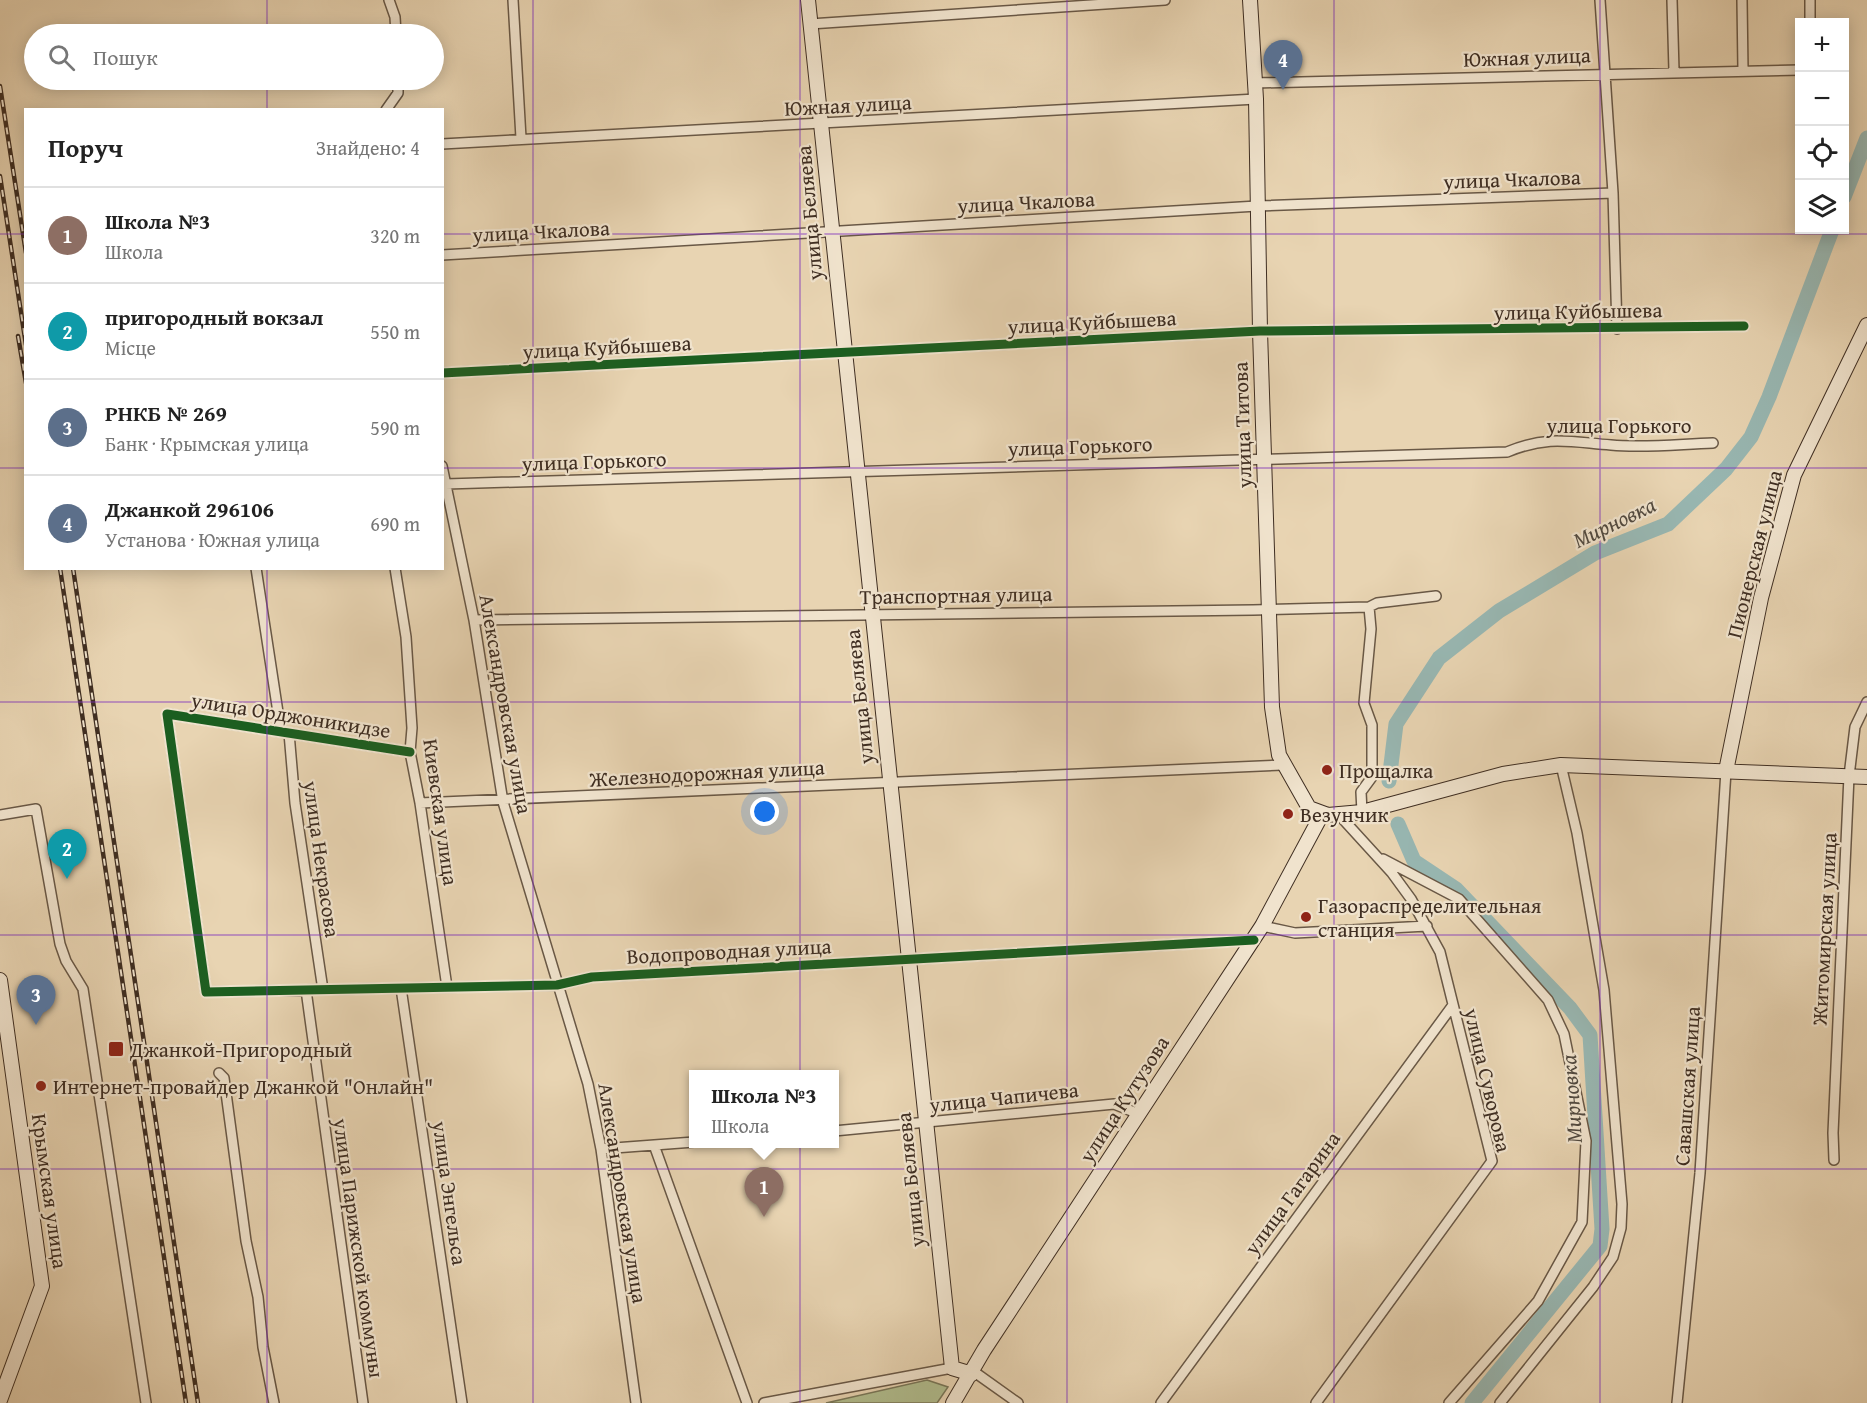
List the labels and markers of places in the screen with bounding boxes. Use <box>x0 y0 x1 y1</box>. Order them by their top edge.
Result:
pin: 4 <box>1264 40 1302 90</box>
place label: Прощалка <box>1339 755 1433 786</box>
marker: Прощалка <box>1320 763 1334 777</box>
place label: Везунчик <box>1300 799 1388 830</box>
marker: Везунчик <box>1281 807 1295 821</box>
pin: 2 <box>48 830 86 879</box>
place label: Газораспределительная станция <box>1318 890 1542 945</box>
marker: Газораспределительная станция <box>1299 910 1313 924</box>
pin: 3 <box>16 976 56 1025</box>
place label: Джанкой-Пригородный <box>129 1034 352 1065</box>
marker: Джанкой-Пригородный <box>107 1040 125 1058</box>
place label: Интернет-провайдер Джанкой "Онлайн" <box>53 1071 433 1102</box>
marker: Интернет-провайдер Джанкой "Онлайн" <box>34 1079 48 1093</box>
pin: 1 <box>744 1168 783 1217</box>

